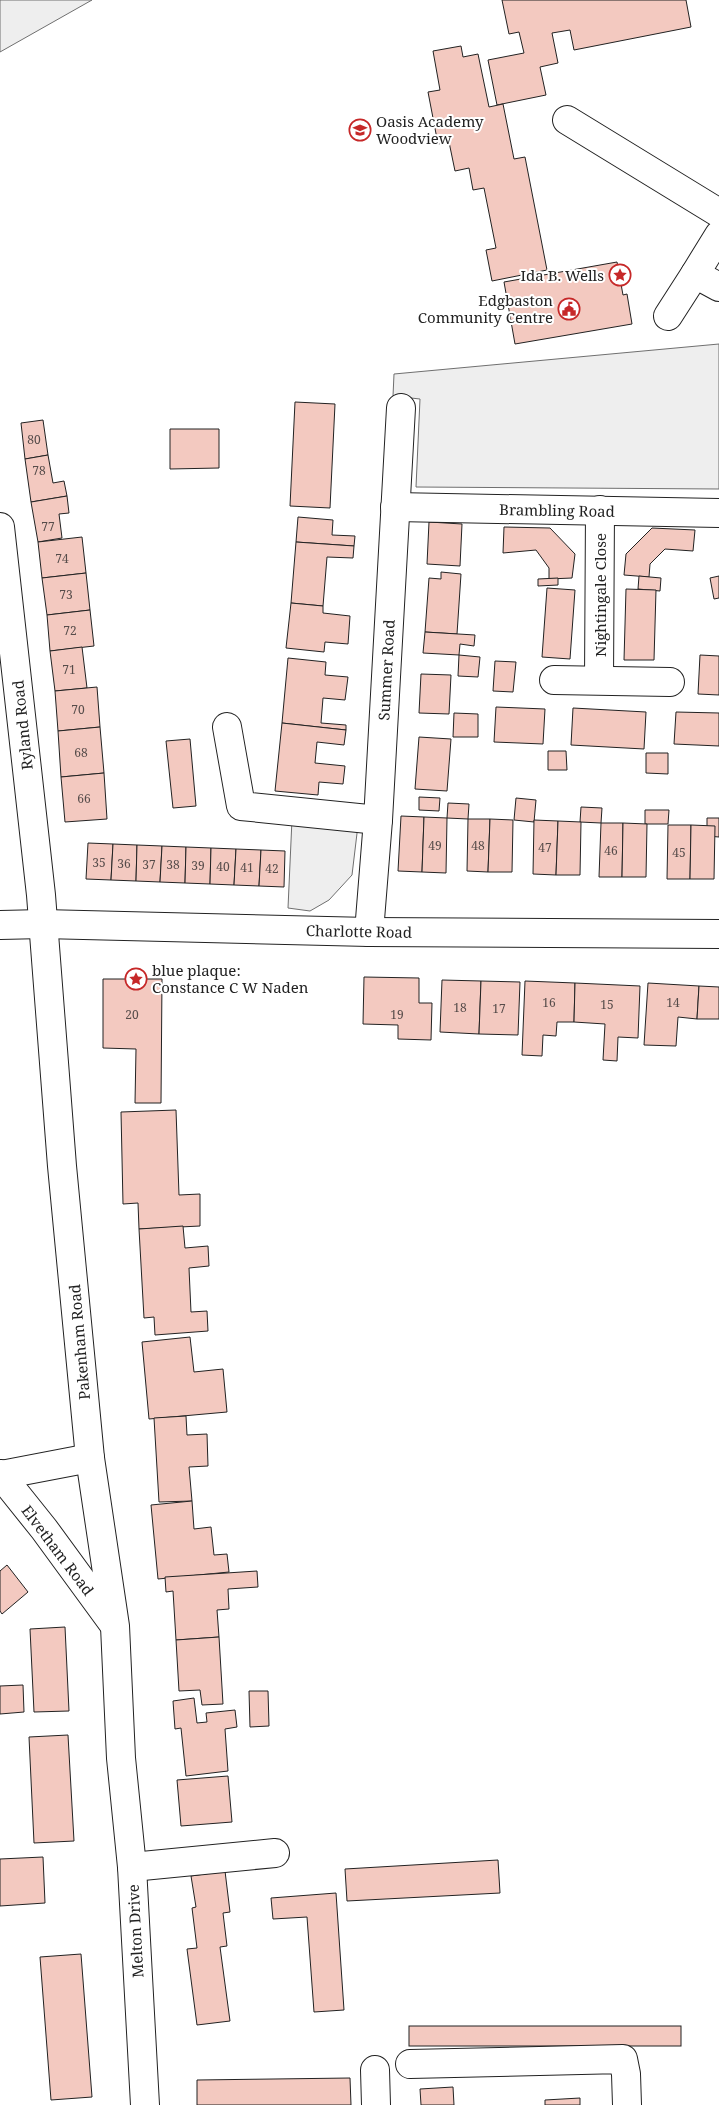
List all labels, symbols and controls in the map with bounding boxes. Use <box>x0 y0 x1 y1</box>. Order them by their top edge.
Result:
place label: Oasis Academy Woodview <box>376 111 484 148</box>
school or university icon: Oasis Academy Woodview <box>348 118 372 142</box>
place icon: Ida B. Wells <box>608 263 632 287</box>
place label: Ida B. Wells <box>521 265 604 285</box>
place label: Edgbaston Community Centre <box>418 290 553 327</box>
public building icon: Edgbaston Community Centre <box>557 297 581 321</box>
house number: 80 <box>27 431 41 448</box>
house number: 78 <box>32 462 46 479</box>
street label: Brambling Road <box>499 499 615 521</box>
house number: 77 <box>41 518 55 535</box>
street label: Nightingale Close <box>590 533 610 657</box>
house number: 74 <box>55 550 69 567</box>
house number: 73 <box>59 586 73 603</box>
street label: Summer Road <box>373 619 399 721</box>
house number: 72 <box>63 622 77 639</box>
house number: 71 <box>62 661 76 678</box>
street label: Ryland Road <box>7 679 37 771</box>
house number: 70 <box>71 701 85 718</box>
house number: 68 <box>74 744 88 761</box>
house number: 66 <box>77 790 91 807</box>
house number: 49 <box>428 837 442 854</box>
house number: 48 <box>471 837 485 854</box>
house number: 47 <box>538 839 552 856</box>
house number: 46 <box>604 842 618 859</box>
house number: 45 <box>672 844 686 861</box>
house number: 35 <box>92 854 106 871</box>
house number: 36 <box>117 855 131 872</box>
house number: 37 <box>142 856 156 873</box>
house number: 38 <box>166 856 180 873</box>
house number: 39 <box>191 857 205 874</box>
house number: 40 <box>216 858 230 875</box>
house number: 41 <box>240 859 254 876</box>
house number: 42 <box>265 860 279 877</box>
street label: Charlotte Road <box>306 920 412 942</box>
place label: blue plaque: Constance C W Naden <box>152 960 309 997</box>
place icon: blue plaque: Constance C W Naden <box>124 967 148 991</box>
house number: 16 <box>542 994 556 1011</box>
house number: 14 <box>666 994 680 1011</box>
house number: 15 <box>600 996 614 1013</box>
house number: 18 <box>453 999 467 1016</box>
house number: 17 <box>492 1000 506 1017</box>
house number: 20 <box>125 1006 139 1023</box>
house number: 19 <box>390 1006 404 1023</box>
street label: Pakenham Road <box>64 1283 94 1401</box>
street label: Elvetham Road <box>17 1501 99 1599</box>
street label: Melton Drive <box>123 1884 147 1978</box>

